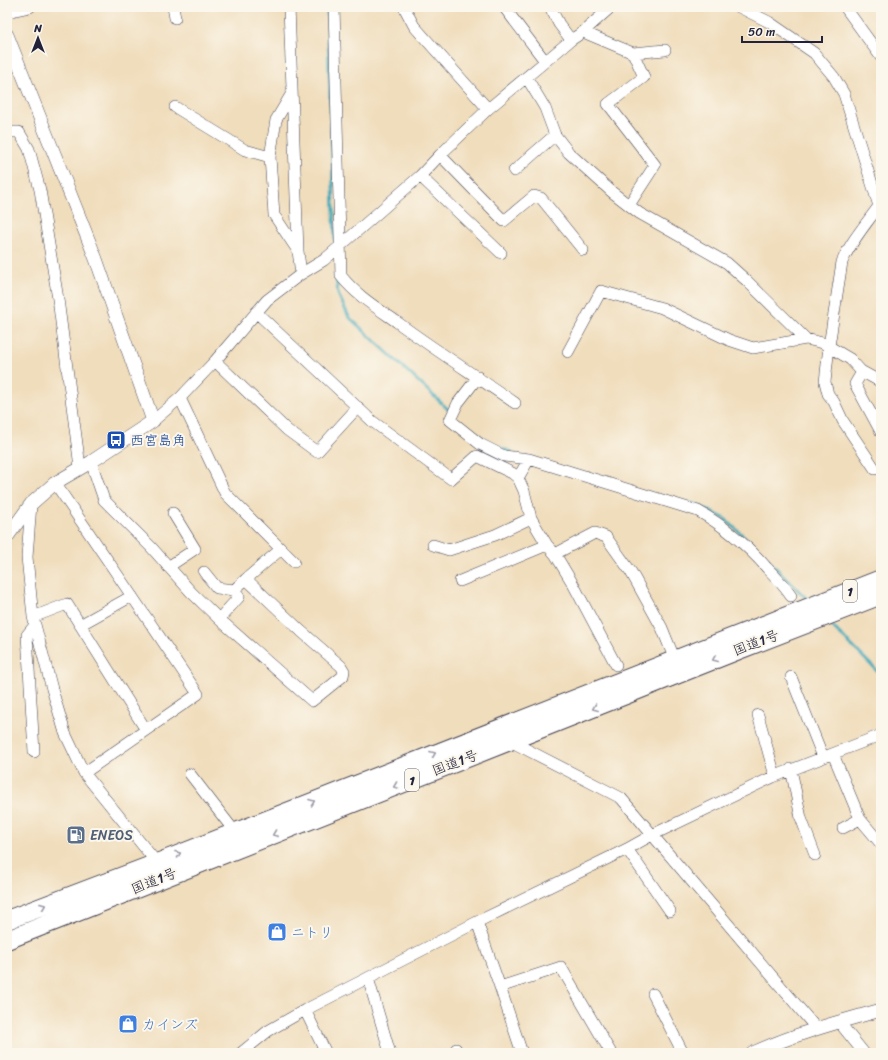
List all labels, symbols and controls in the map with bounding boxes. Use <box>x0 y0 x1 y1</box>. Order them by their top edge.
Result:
north arrow <box>18 18 58 58</box>
scale bar <box>742 18 822 44</box>
text: N <box>33 19 42 38</box>
text: 50 m <box>748 21 775 43</box>
place label: 西宮島角 <box>130 428 186 453</box>
bus stop icon: 西宮島角 <box>105 429 127 451</box>
road number: 1 <box>843 580 857 602</box>
street label: 国道1号 <box>729 623 783 663</box>
one-way arrow <box>712 655 719 663</box>
one-way arrow <box>591 703 598 711</box>
street label: 国道1号 <box>428 743 482 783</box>
one-way arrow <box>429 751 436 759</box>
road number: 1 <box>405 769 419 791</box>
one-way arrow <box>392 782 399 790</box>
one-way arrow <box>308 798 315 806</box>
place label: ENEOS <box>90 823 133 848</box>
fuel station icon: ENEOS <box>65 824 87 846</box>
one-way arrow <box>271 829 278 837</box>
one-way arrow <box>174 851 181 859</box>
street label: 国道1号 <box>127 860 181 902</box>
one-way arrow <box>40 902 47 910</box>
place label: ニトリ <box>291 920 333 945</box>
shop icon: ニトリ <box>266 921 288 943</box>
place label: カインズ <box>142 1012 198 1037</box>
shop icon: カインズ <box>117 1013 139 1035</box>

